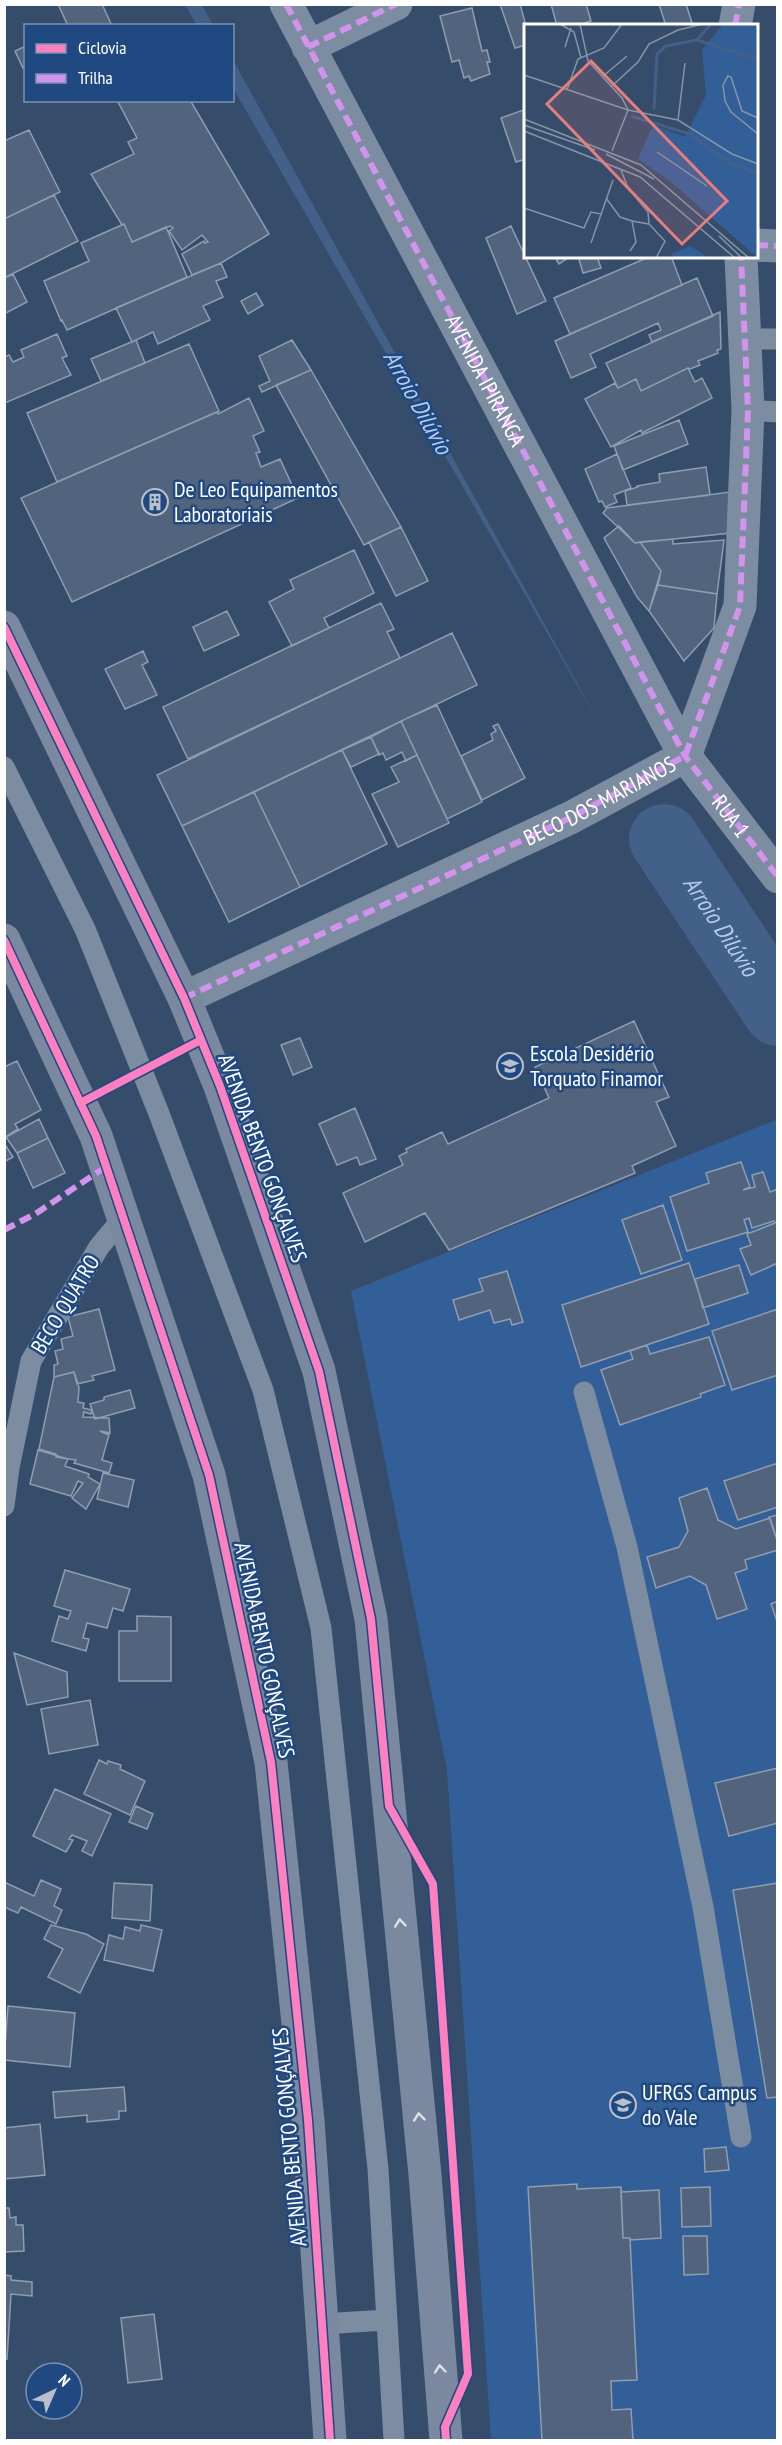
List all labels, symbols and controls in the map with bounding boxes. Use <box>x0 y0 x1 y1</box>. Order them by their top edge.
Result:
legend <box>24 24 234 102</box>
inset map <box>524 24 758 258</box>
text: Ciclovia <box>78 36 126 59</box>
text: Trilha <box>78 66 113 89</box>
street label: AVENIDA IPIRANGA <box>439 310 532 452</box>
water label: Arroio Dilúvio <box>377 345 460 461</box>
place label: De Leo Equipamentos Laboratoriais <box>174 475 338 528</box>
building icon: De Leo Equipamentos Laboratoriais <box>140 487 170 517</box>
street label: BECO DOS MARIANOS <box>519 750 681 852</box>
street label: RUA 1 <box>706 789 756 843</box>
water label: Arroio Dilúvio <box>677 869 767 983</box>
place label: Escola Desidério Torquato Finamor <box>530 1039 663 1092</box>
street label: AVENIDA BENTO GONÇALVES <box>212 1050 314 1266</box>
school or university icon: Escola Desidério Torquato Finamor <box>495 1051 525 1081</box>
street label: BECO QUATRO <box>24 1249 106 1359</box>
street label: AVENIDA BENTO GONÇALVES <box>228 1540 302 1760</box>
one-way arrow <box>394 1918 407 1927</box>
street label: AVENIDA BENTO GONÇALVES <box>265 2026 313 2248</box>
place label: UFRGS Campus do Vale <box>642 2078 757 2131</box>
school or university icon: UFRGS Campus do Vale <box>608 2090 638 2120</box>
one-way arrow <box>413 2112 426 2121</box>
north arrow <box>24 2361 84 2421</box>
one-way arrow <box>434 2364 447 2373</box>
text: N <box>54 2370 74 2390</box>

